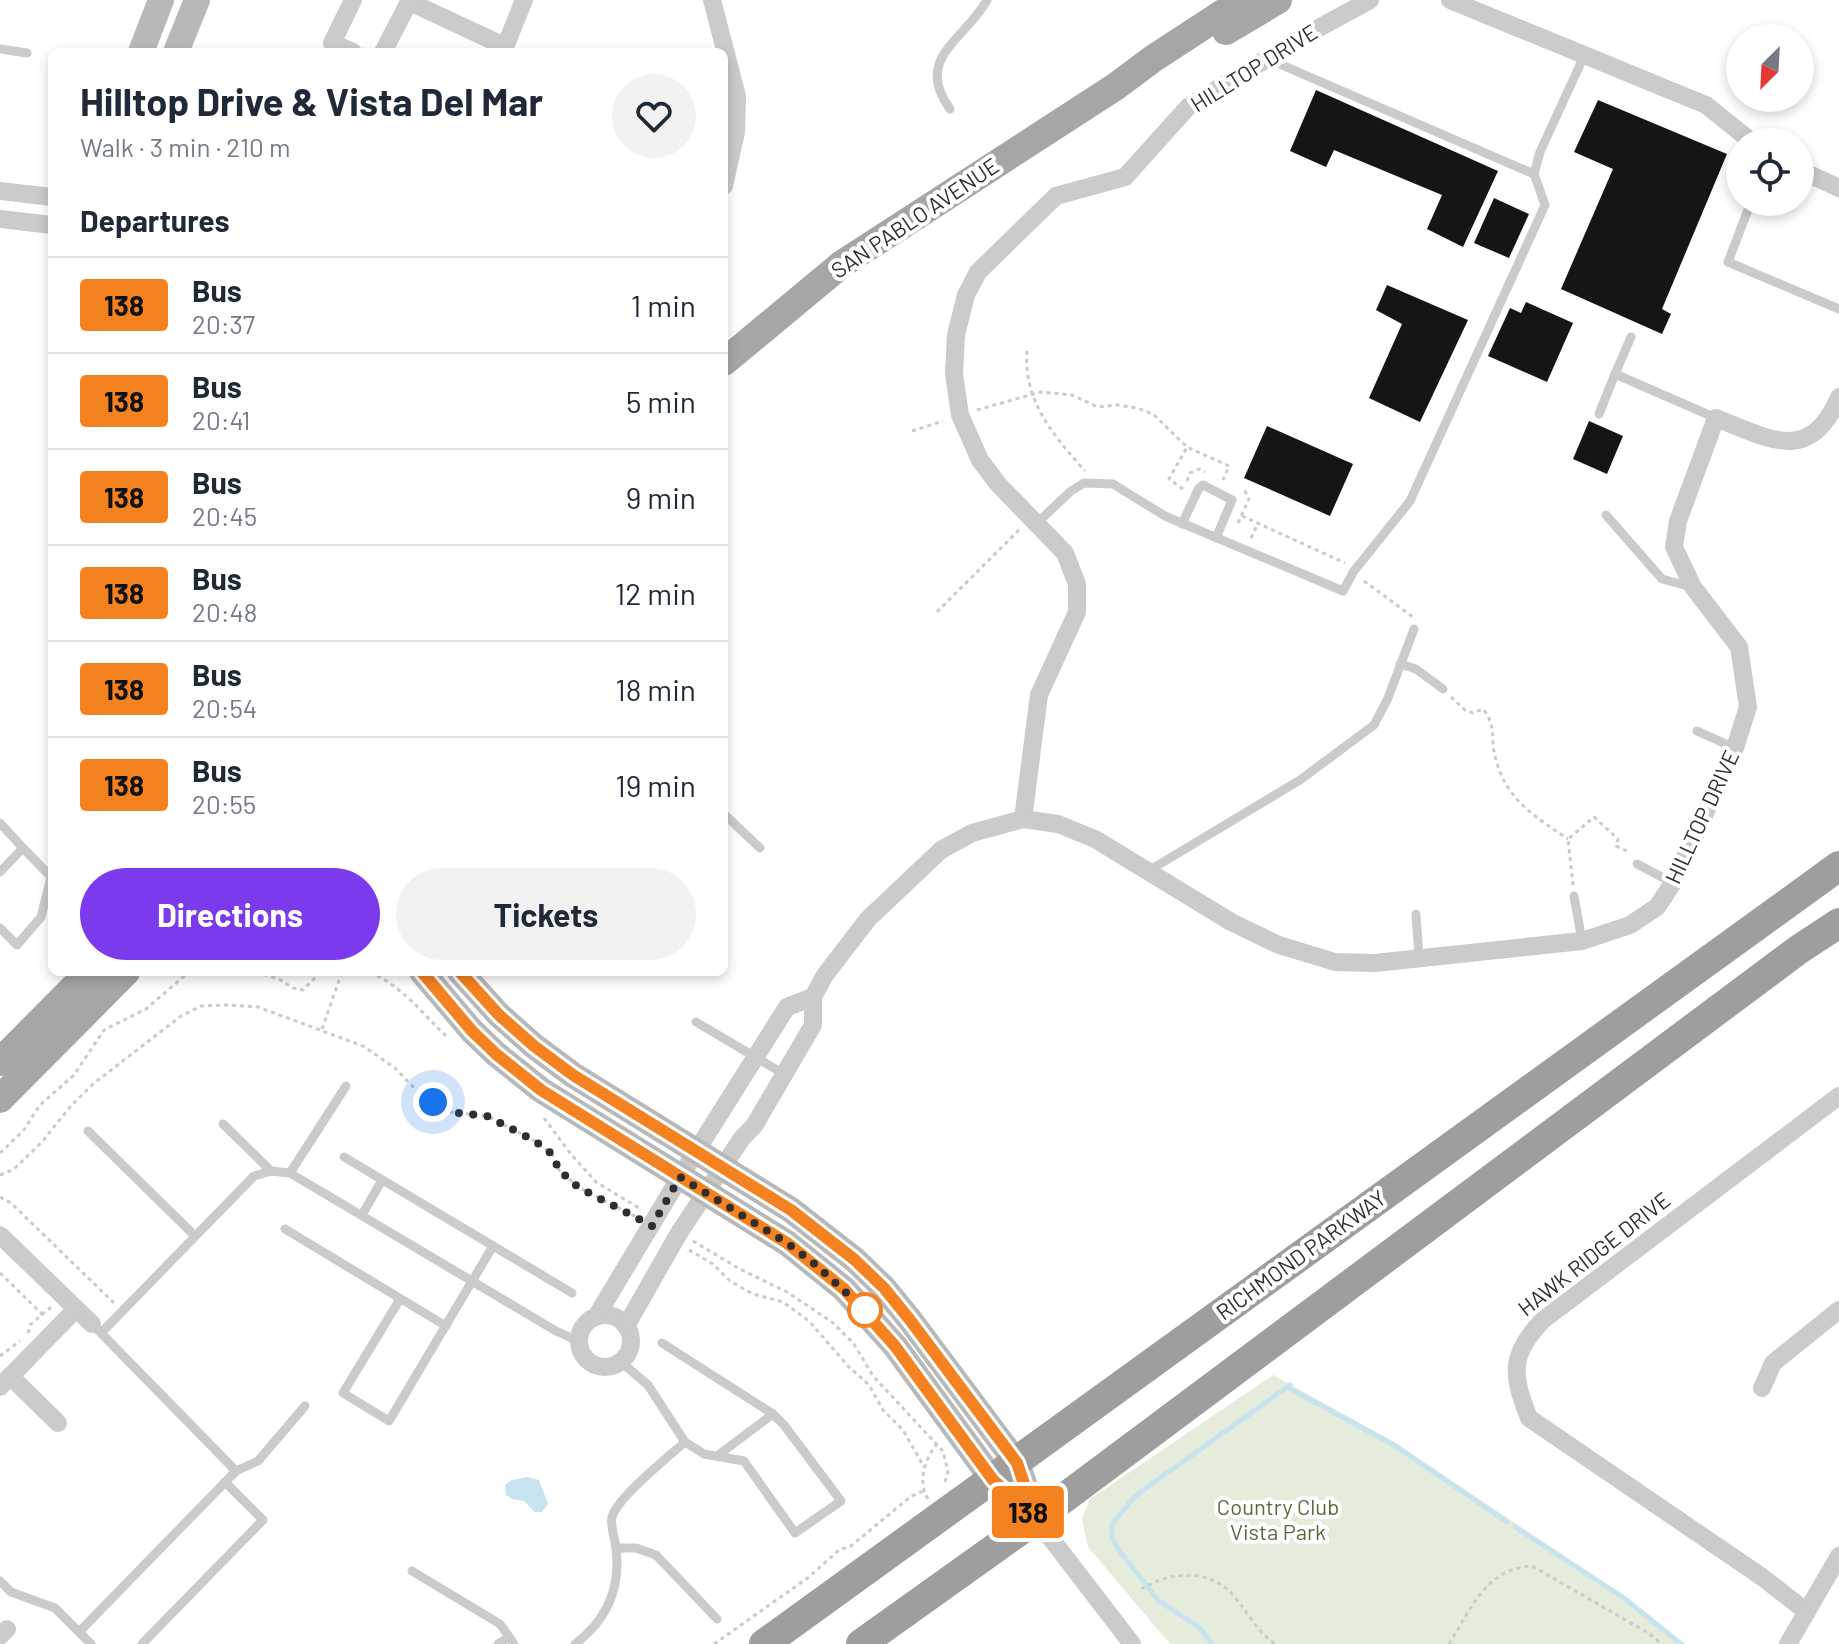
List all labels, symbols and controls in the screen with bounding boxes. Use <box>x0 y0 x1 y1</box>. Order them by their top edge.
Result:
street label: HILLTOP DRIVE <box>1185 18 1322 116</box>
north arrow <box>1726 24 1814 112</box>
map controls <box>1726 24 1814 216</box>
button: heart <box>612 74 696 158</box>
text: Hilltop Drive & Vista Del Mar <box>80 78 543 124</box>
button: locate <box>1726 128 1814 216</box>
text: Walk · 3 min · 210 m <box>80 131 290 162</box>
street label: SAN PABLO AVENUE <box>826 151 1003 283</box>
text: Departures <box>80 202 230 238</box>
text: Bus <box>192 272 242 308</box>
text: 1 min <box>631 287 696 323</box>
text: 138 <box>104 288 144 322</box>
text: 20:37 <box>192 308 255 339</box>
text: Bus <box>192 368 242 404</box>
text: 5 min <box>626 383 696 419</box>
text: 138 <box>104 384 144 418</box>
text: 20:41 <box>192 404 250 435</box>
text: Bus <box>192 464 242 500</box>
text: 9 min <box>626 479 696 515</box>
text: 138 <box>104 480 144 514</box>
text: 20:45 <box>192 500 257 531</box>
text: Bus <box>192 560 242 596</box>
text: 12 min <box>615 575 696 611</box>
text: 138 <box>104 576 144 610</box>
text: 20:48 <box>192 596 257 627</box>
text: Bus <box>192 656 242 692</box>
text: 18 min <box>615 671 696 707</box>
text: 138 <box>104 672 144 706</box>
text: 20:54 <box>192 692 257 723</box>
street label: HILLTOP DRIVE <box>1659 746 1743 887</box>
text: Bus <box>192 752 242 788</box>
text: 19 min <box>615 767 696 803</box>
text: 138 <box>104 768 144 802</box>
text: 20:55 <box>192 788 256 819</box>
button: Directions <box>80 868 380 960</box>
button: Tickets <box>396 868 696 960</box>
your location <box>413 1082 453 1122</box>
street label: RICHMOND PARKWAY <box>1211 1184 1390 1324</box>
street label: HAWK RIDGE DRIVE <box>1512 1186 1675 1321</box>
unlabelled marker <box>848 1293 882 1327</box>
line badge: 138 <box>982 1486 1074 1538</box>
park label: Country Club Vista Park <box>1217 1493 1339 1544</box>
text: 138 <box>1008 1495 1048 1529</box>

